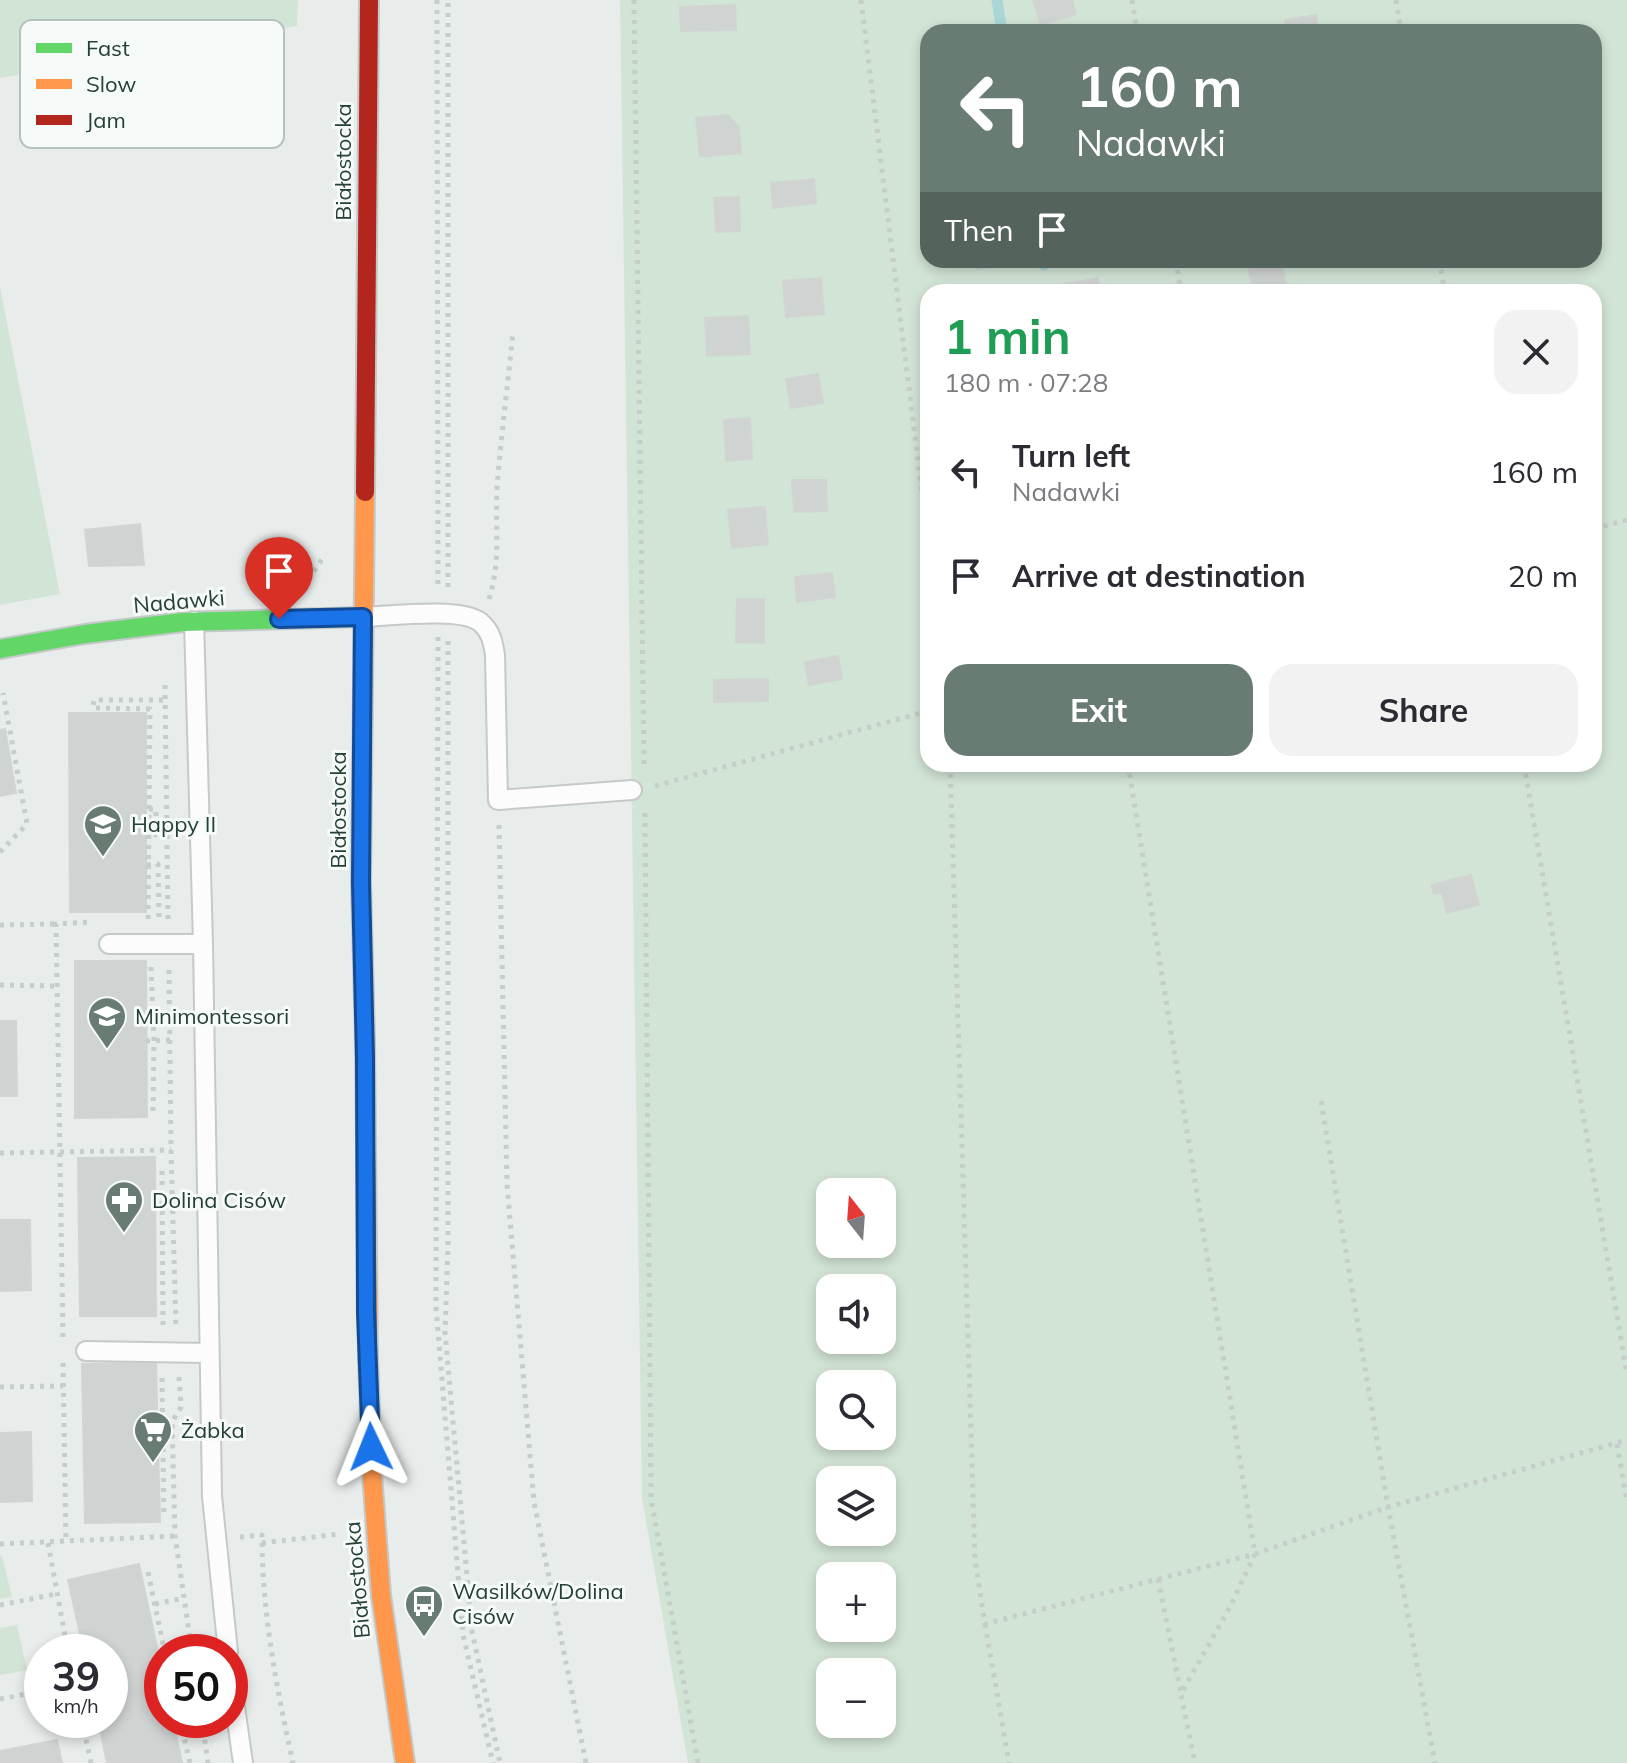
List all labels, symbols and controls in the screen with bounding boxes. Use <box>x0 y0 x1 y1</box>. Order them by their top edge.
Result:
legend <box>20 20 284 148</box>
text: Fast <box>86 34 130 62</box>
text: 160 m <box>1076 51 1243 121</box>
icon: left <box>944 56 1048 160</box>
text: Slow <box>86 70 136 98</box>
street label: Białostocka <box>329 103 357 221</box>
text: Jam <box>86 106 126 134</box>
text: Nadawki <box>1076 120 1226 165</box>
icon: arrive <box>1030 208 1074 252</box>
text: Then <box>944 211 1014 249</box>
text: 1 min <box>944 306 1071 366</box>
button: close <box>1494 310 1578 394</box>
text: 180 m · 07:28 <box>944 366 1108 399</box>
text: Turn left <box>1012 437 1130 475</box>
icon: left <box>944 450 988 494</box>
text: 160 m <box>1490 453 1578 491</box>
text: Nadawki <box>1012 475 1120 508</box>
pin <box>245 537 313 619</box>
icon: arrive <box>257 549 301 593</box>
icon: arrive <box>944 554 988 598</box>
text: Arrive at destination <box>1012 557 1306 595</box>
text: 20 m <box>1508 557 1578 595</box>
street label: Nadawki <box>132 583 226 619</box>
button: Exit <box>944 664 1253 756</box>
button: Share <box>1269 664 1578 756</box>
street label: Białostocka <box>324 751 352 869</box>
school or university icon: Happy II <box>82 803 124 858</box>
place label: Happy II <box>131 810 216 838</box>
school or university icon: Minimontessori <box>86 995 128 1050</box>
place label: Minimontessori <box>135 1002 289 1030</box>
north arrow <box>816 1178 896 1258</box>
map controls <box>816 1178 896 1738</box>
pharmacy icon: Dolina Cisów <box>103 1179 145 1234</box>
place label: Dolina Cisów <box>152 1186 286 1214</box>
button: sound <box>816 1274 896 1354</box>
button: search <box>816 1370 896 1450</box>
position arrow <box>329 1405 413 1489</box>
supermarket icon: Żabka <box>132 1409 174 1464</box>
place label: Żabka <box>181 1416 245 1444</box>
button: layers <box>816 1466 896 1546</box>
street label: Białostocka <box>338 1520 376 1640</box>
button: + <box>816 1562 896 1642</box>
place label: Wasilków/Dolina Cisów <box>452 1577 624 1630</box>
bus stop icon: Wasilków/Dolina Cisów <box>403 1583 445 1638</box>
speed limit sign: 50 <box>144 1634 248 1738</box>
text: 39 <box>52 1651 100 1701</box>
button: − <box>816 1658 896 1738</box>
text: km/h <box>53 1693 99 1718</box>

